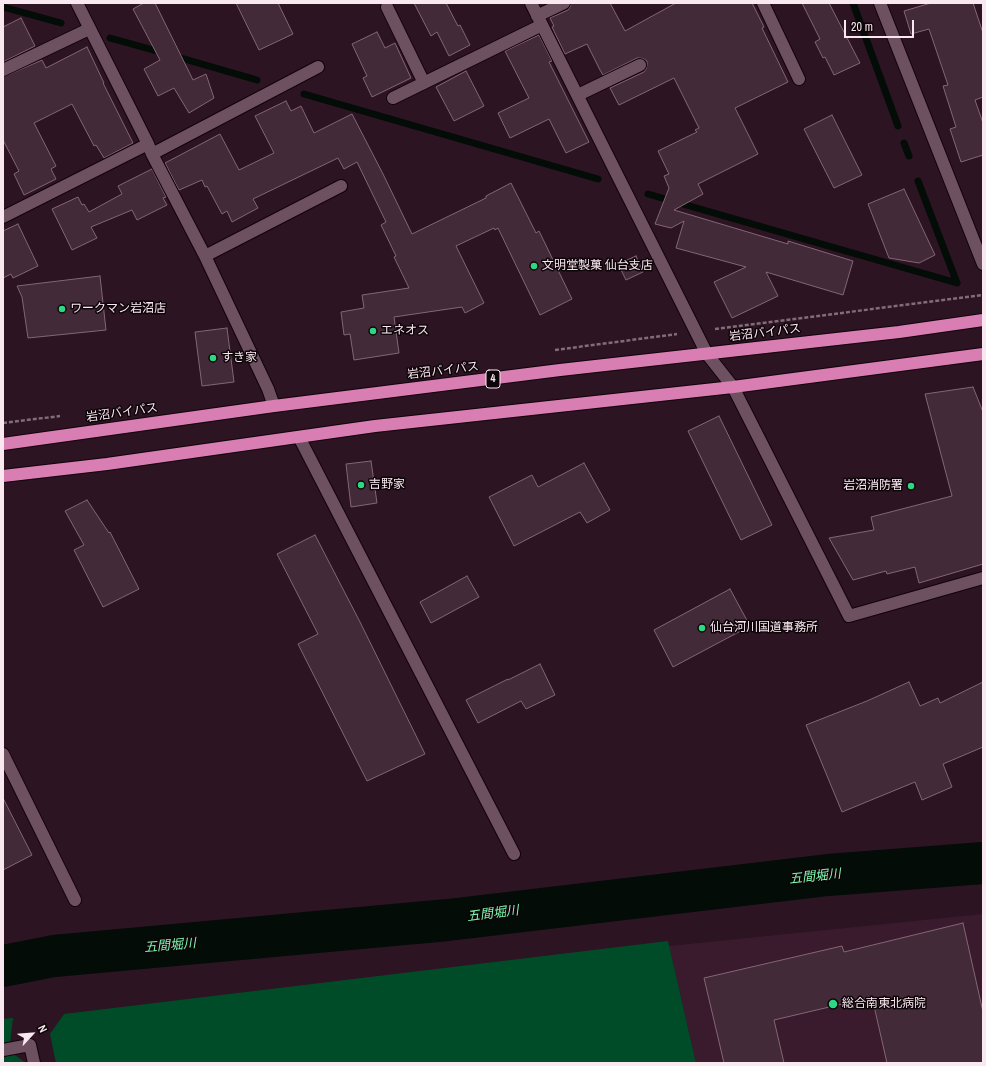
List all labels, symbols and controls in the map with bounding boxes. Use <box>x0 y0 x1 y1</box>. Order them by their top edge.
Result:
scale bar <box>846 12 916 38</box>
text: 20 m <box>851 19 873 35</box>
place label: 文明堂製菓 仙台支店 <box>542 259 653 273</box>
marker: 文明堂製菓 仙台支店 <box>529 261 539 271</box>
place label: ワークマン岩沼店 <box>70 302 166 316</box>
marker: ワークマン岩沼店 <box>57 304 67 314</box>
street label: 岩沼バイパス <box>728 321 802 345</box>
place label: エネオス <box>381 324 429 338</box>
marker: エネオス <box>368 326 378 336</box>
place label: すき家 <box>221 351 257 365</box>
marker: すき家 <box>208 353 218 363</box>
street label: 岩沼バイパス <box>406 359 480 383</box>
road number: 4 <box>486 370 500 388</box>
street label: 岩沼バイパス <box>85 401 159 425</box>
place label: 吉野家 <box>369 478 405 492</box>
place label: 岩沼消防署 <box>843 479 903 493</box>
marker: 吉野家 <box>356 480 366 490</box>
marker: 岩沼消防署 <box>906 481 916 491</box>
place label: 仙台河川国道事務所 <box>710 621 818 635</box>
marker: 仙台河川国道事務所 <box>697 623 707 633</box>
water label: 五間堀川 <box>788 867 842 887</box>
water label: 五間堀川 <box>466 903 520 925</box>
water label: 五間堀川 <box>143 936 197 956</box>
place label: 総合南東北病院 <box>842 997 926 1011</box>
marker: 総合南東北病院 <box>827 998 839 1010</box>
north arrow <box>12 1014 52 1054</box>
text: N <box>35 1023 51 1035</box>

